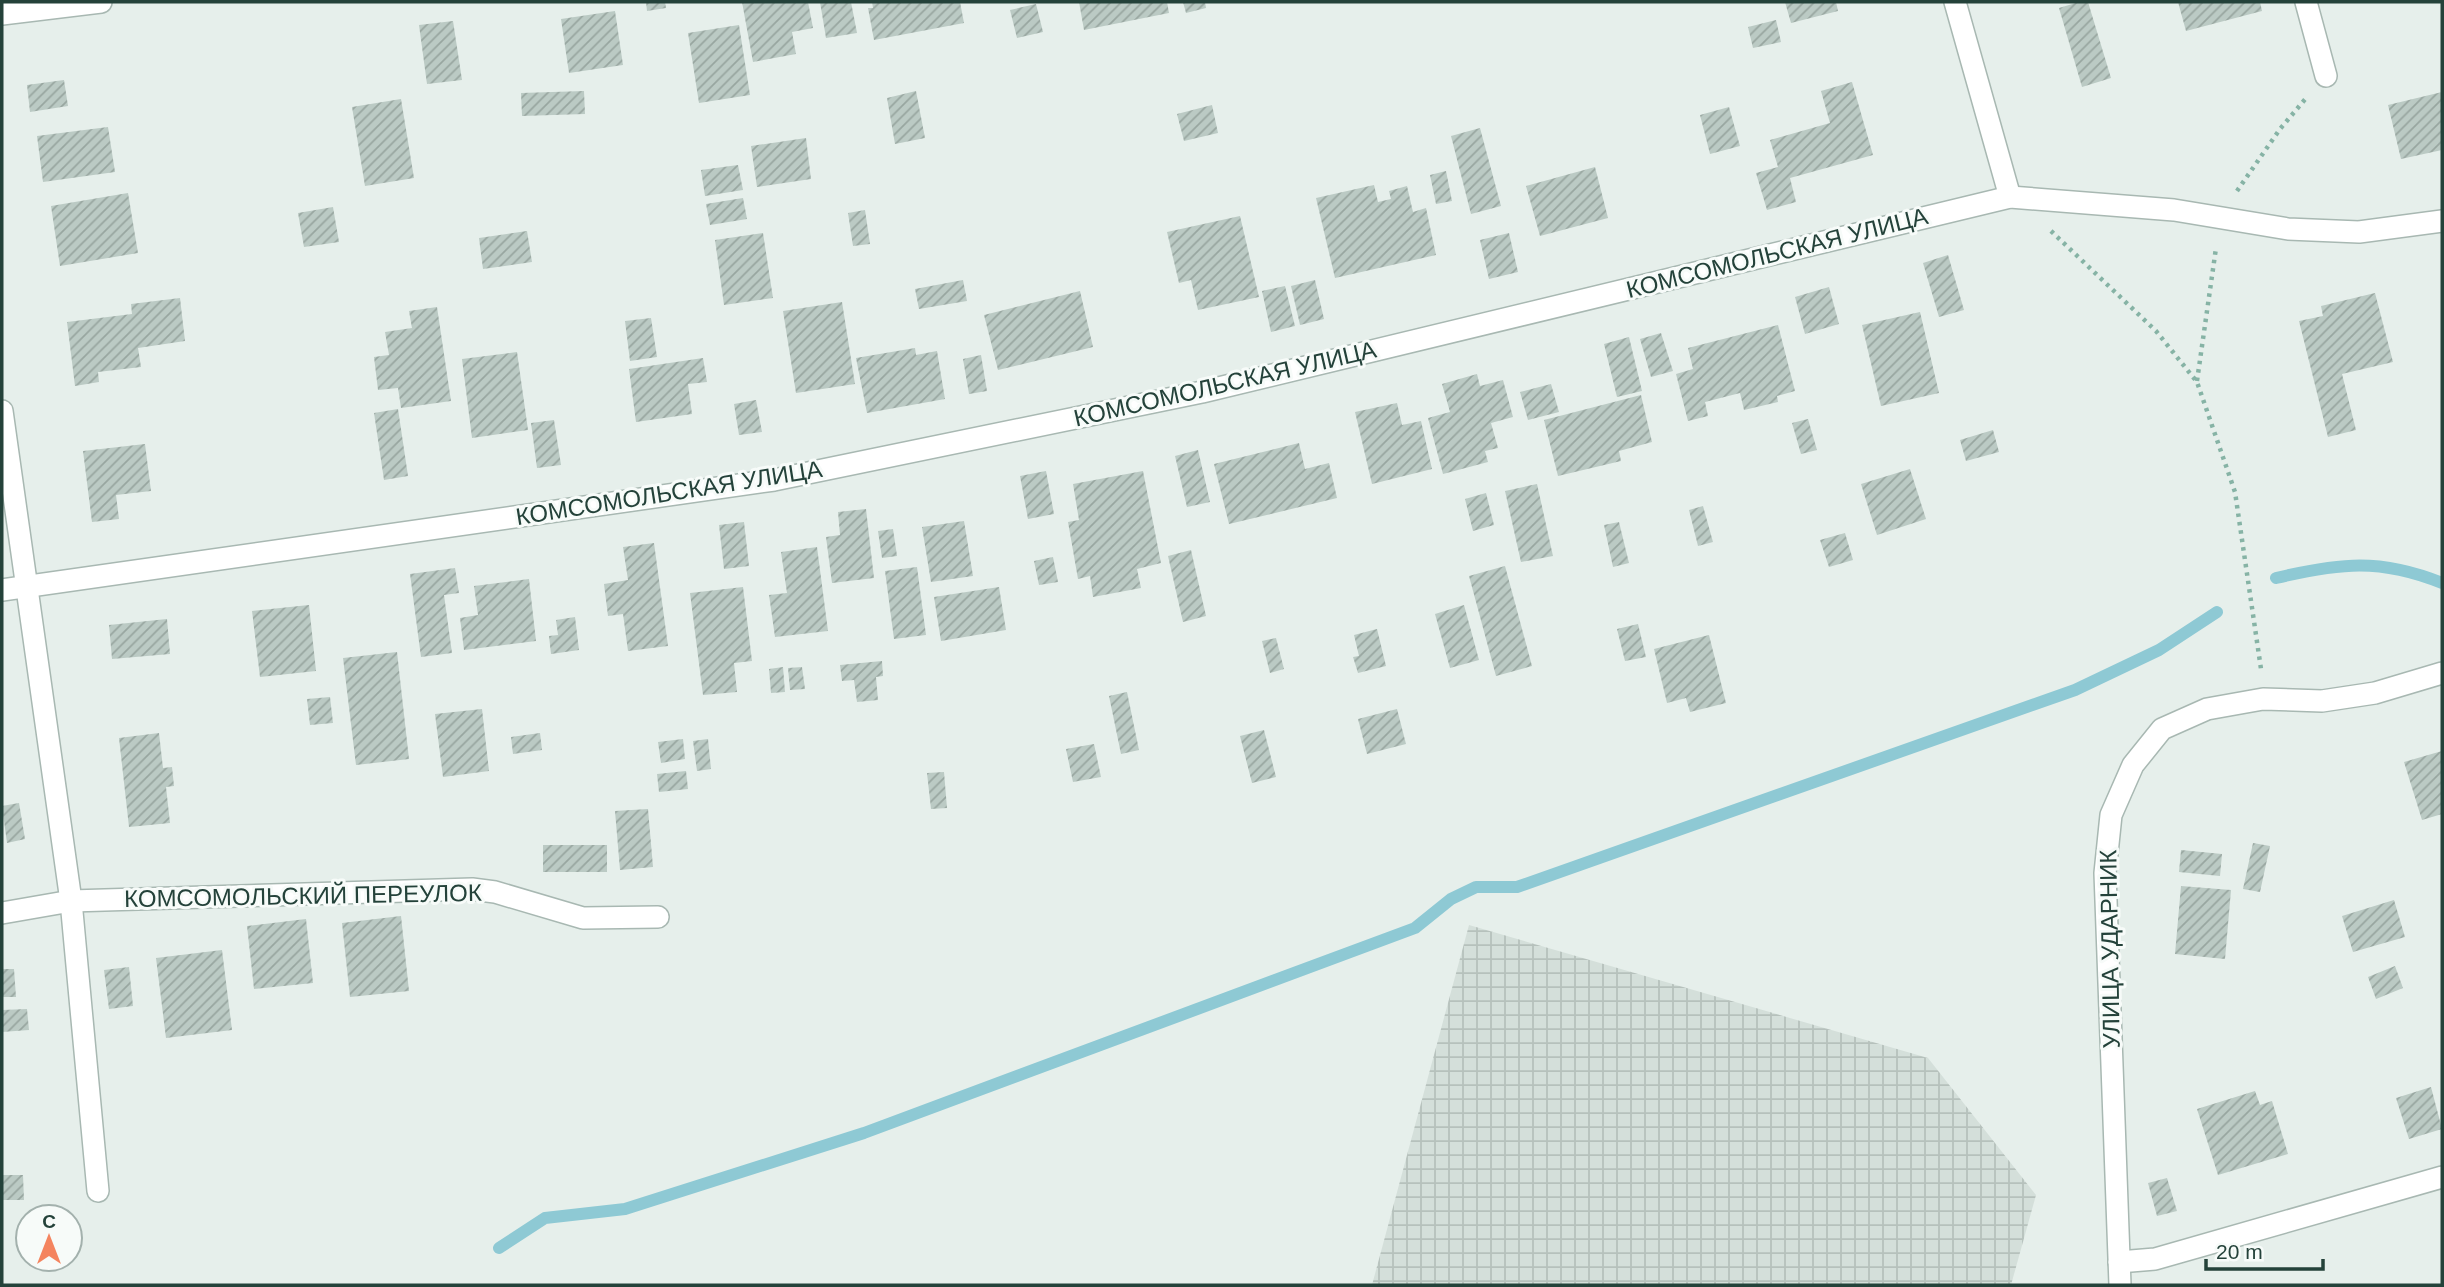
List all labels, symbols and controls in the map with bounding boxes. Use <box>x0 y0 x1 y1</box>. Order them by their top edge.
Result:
street label: КОМСОМОЛЬСКАЯ УЛИЦА <box>1623 202 1930 303</box>
street label: КОМСОМОЛЬСКАЯ УЛИЦА <box>1071 336 1379 432</box>
street label: КОМСОМОЛЬСКАЯ УЛИЦА <box>514 455 824 530</box>
street label: УЛИЦА УДАРНИК <box>2094 849 2125 1049</box>
street label: КОМСОМОЛЬСКИЙ ПЕРЕУЛОК <box>124 879 482 912</box>
north arrow <box>14 1203 84 1273</box>
text: С <box>42 1211 56 1232</box>
scale bar <box>2206 1228 2323 1272</box>
text: 20 m <box>2216 1240 2263 1263</box>

